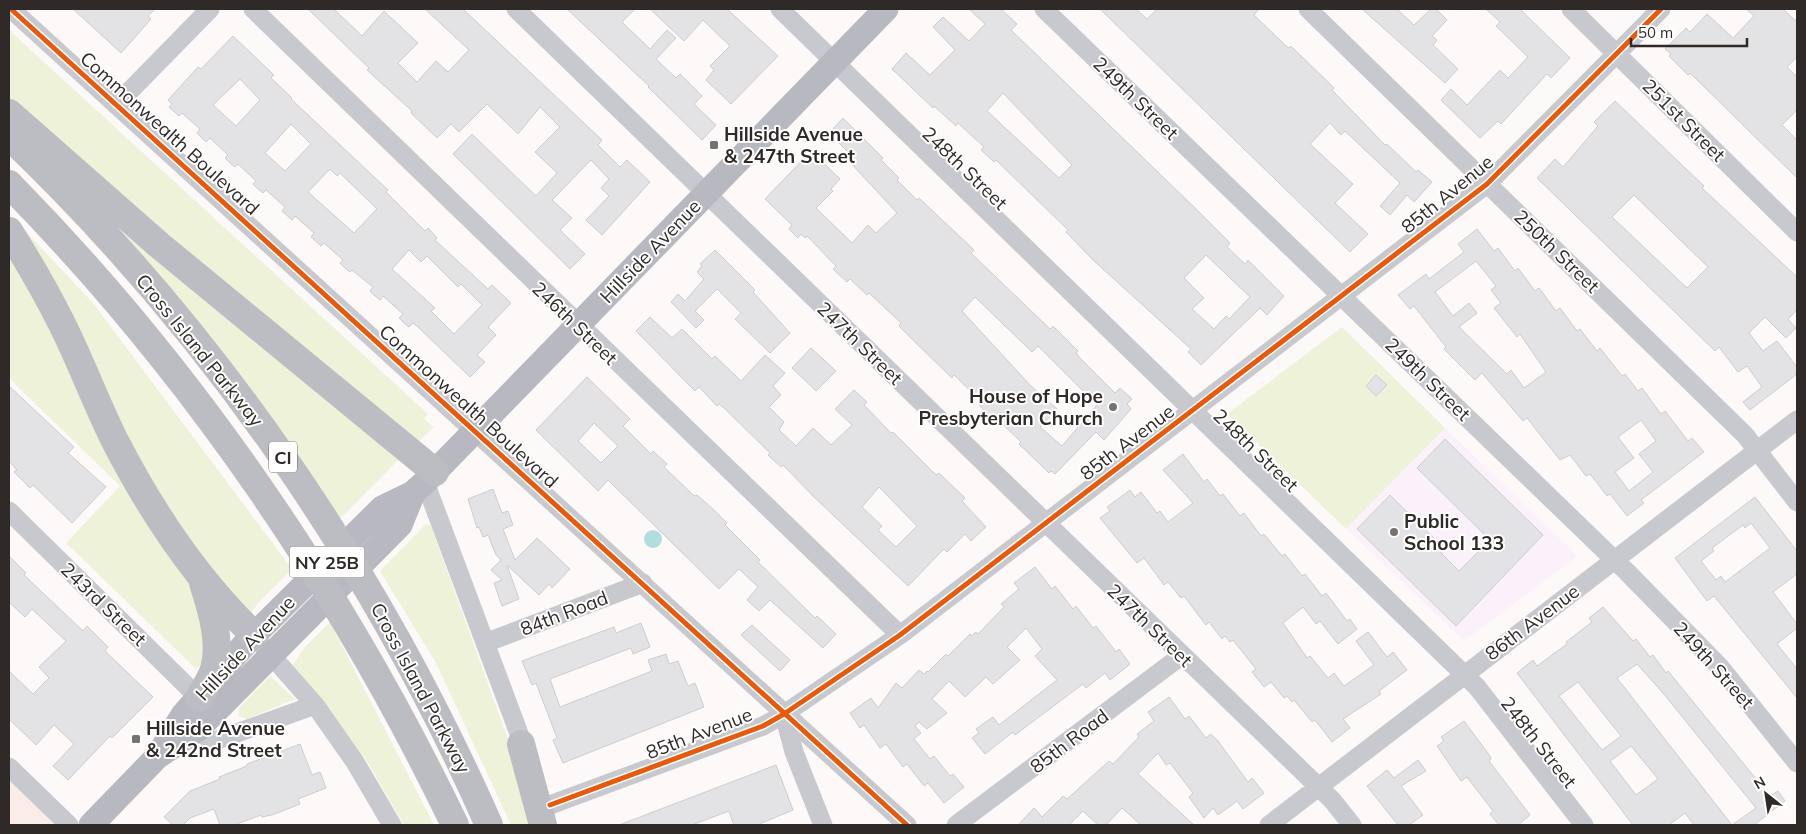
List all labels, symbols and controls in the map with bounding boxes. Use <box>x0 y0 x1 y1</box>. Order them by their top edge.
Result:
scale bar <box>1631 15 1747 47</box>
text: 50 m <box>1638 23 1673 42</box>
street label: Commonwealth Boulevard <box>75 46 265 220</box>
street label: 249th Street <box>1088 51 1184 145</box>
street label: 251st Street <box>1637 73 1731 167</box>
street label: 248th Street <box>917 121 1013 215</box>
place label: Hillside Avenue & 247th Street <box>724 122 863 168</box>
marker: Hillside Avenue & 247th Street <box>708 139 720 151</box>
street label: 85th Avenue <box>1396 150 1498 238</box>
street label: Hillside Avenue <box>594 194 706 308</box>
street label: 250th Street <box>1509 204 1605 298</box>
street label: Cross Island Parkway <box>131 269 269 431</box>
street label: 246th Street <box>527 276 623 370</box>
street label: 247th Street <box>812 296 908 390</box>
street label: Commonwealth Boulevard <box>374 319 564 493</box>
street label: 249th Street <box>1380 332 1476 426</box>
place label: House of Hope Presbyterian Church <box>919 384 1103 430</box>
street label: 85th Avenue <box>1075 399 1179 485</box>
marker: House of Hope Presbyterian Church <box>1107 401 1119 413</box>
street label: 248th Street <box>1208 403 1304 497</box>
road number: CI <box>269 442 297 472</box>
place label: Public School 133 <box>1404 509 1504 555</box>
marker: Public School 133 <box>1388 526 1400 538</box>
road number: NY 25B <box>290 546 364 578</box>
street label: 243rd Street <box>56 557 152 651</box>
street label: 247th Street <box>1102 578 1198 672</box>
street label: 86th Avenue <box>1480 579 1584 665</box>
street label: 84th Road <box>517 585 611 641</box>
street label: Hillside Avenue <box>190 590 300 706</box>
street label: Cross Island Parkway <box>366 599 476 777</box>
street label: 249th Street <box>1668 616 1760 714</box>
street label: 248th Street <box>1496 691 1582 793</box>
street label: 85th Avenue <box>643 702 755 764</box>
street label: 85th Road <box>1025 704 1113 778</box>
place label: Hillside Avenue & 242nd Street <box>146 716 285 762</box>
marker: Hillside Avenue & 242nd Street <box>130 733 142 745</box>
north arrow <box>1741 769 1791 819</box>
text: N <box>1750 772 1769 793</box>

